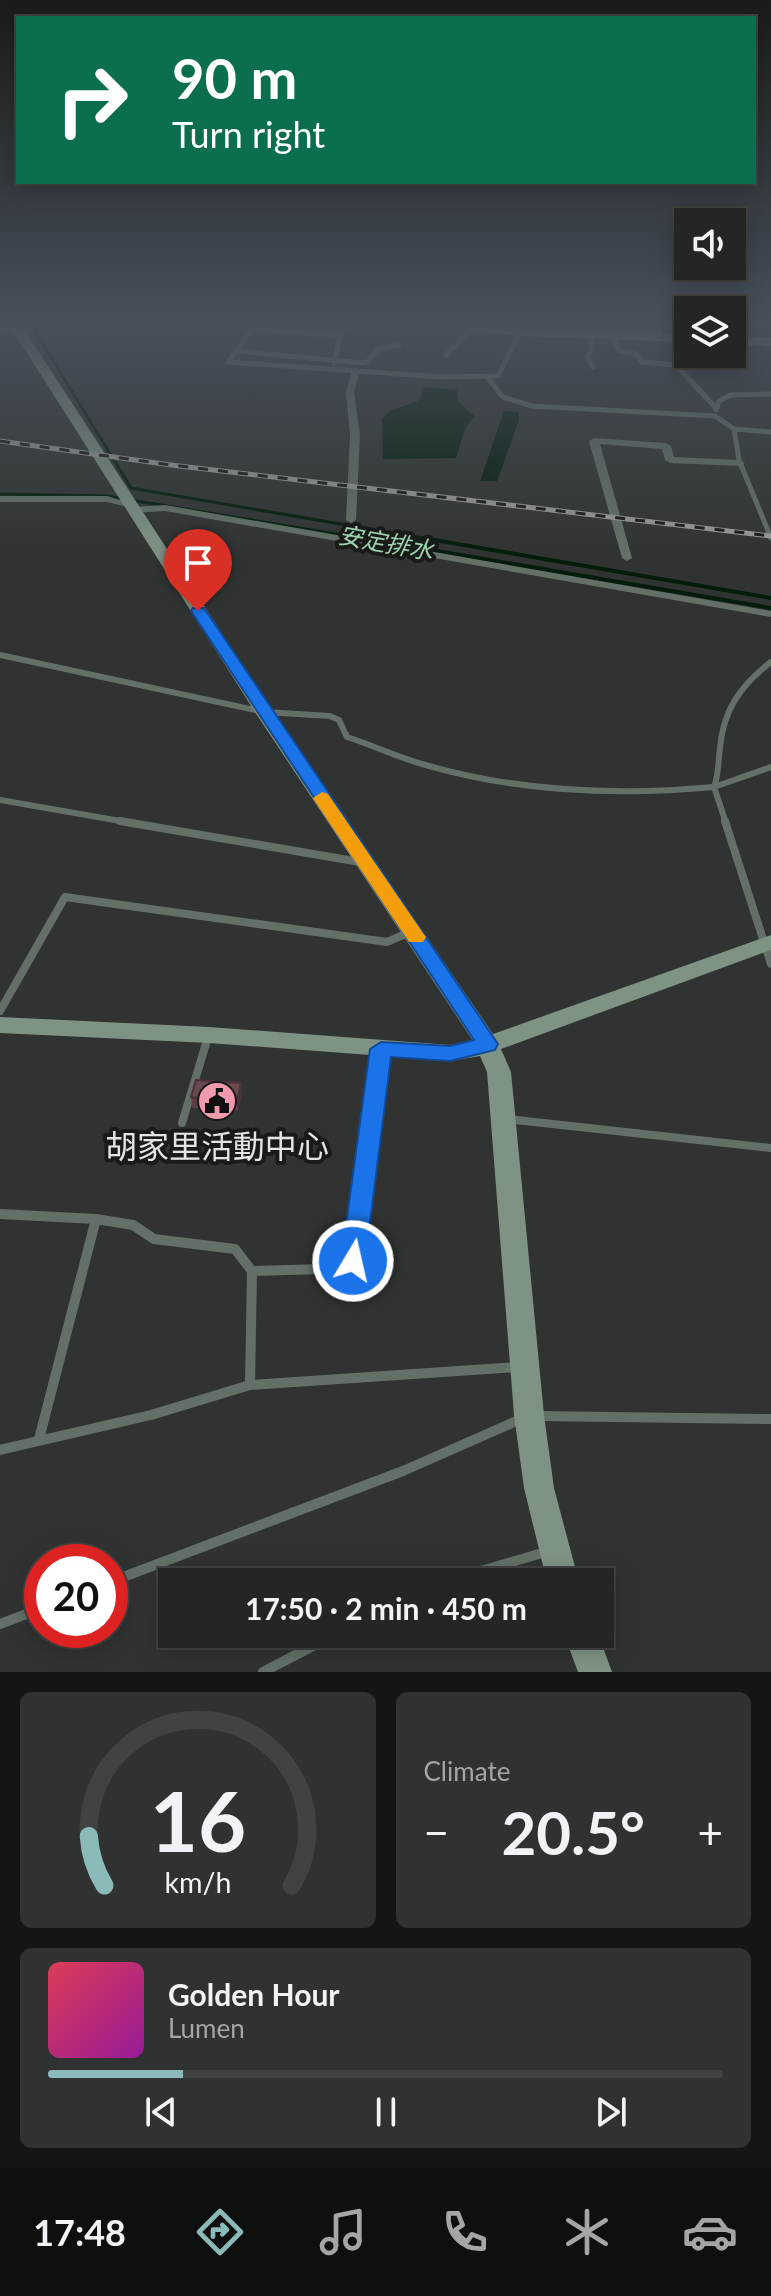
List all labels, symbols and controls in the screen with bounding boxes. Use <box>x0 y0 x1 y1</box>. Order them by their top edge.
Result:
text: 90 m <box>172 44 297 111</box>
icon: right <box>40 48 144 152</box>
text: Turn right <box>172 112 325 156</box>
map controls <box>674 208 746 368</box>
button: sound <box>674 208 746 280</box>
button: layers <box>674 296 746 368</box>
water label: 安定排水 <box>336 519 437 565</box>
pin <box>164 529 232 611</box>
icon: arrive <box>176 541 220 585</box>
public building icon: 胡家里活動中心 <box>196 1080 238 1122</box>
place label: 胡家里活動中心 <box>105 1126 329 1165</box>
position arrow <box>311 1219 395 1303</box>
speed limit sign: 20 <box>24 1544 128 1648</box>
text: 17:50 · 2 min · 450 m <box>245 1590 527 1626</box>
text: Climate <box>424 1755 510 1787</box>
text: 16 <box>150 1770 246 1870</box>
text: 20.5° <box>501 1796 645 1868</box>
text: − <box>424 1806 449 1858</box>
text: + <box>697 1806 723 1858</box>
text: km/h <box>164 1865 231 1899</box>
text: Golden Hour <box>168 1976 340 2012</box>
text: Lumen <box>168 2012 245 2044</box>
icon: previous <box>139 2090 183 2134</box>
icon: pause <box>364 2090 408 2134</box>
icon: next <box>589 2090 633 2134</box>
icon: directions <box>192 2204 248 2260</box>
icon: music <box>315 2204 371 2260</box>
icon: phone <box>437 2204 493 2260</box>
icon: climate <box>559 2204 615 2260</box>
icon: car <box>682 2204 738 2260</box>
text: 17:48 <box>33 2210 126 2254</box>

